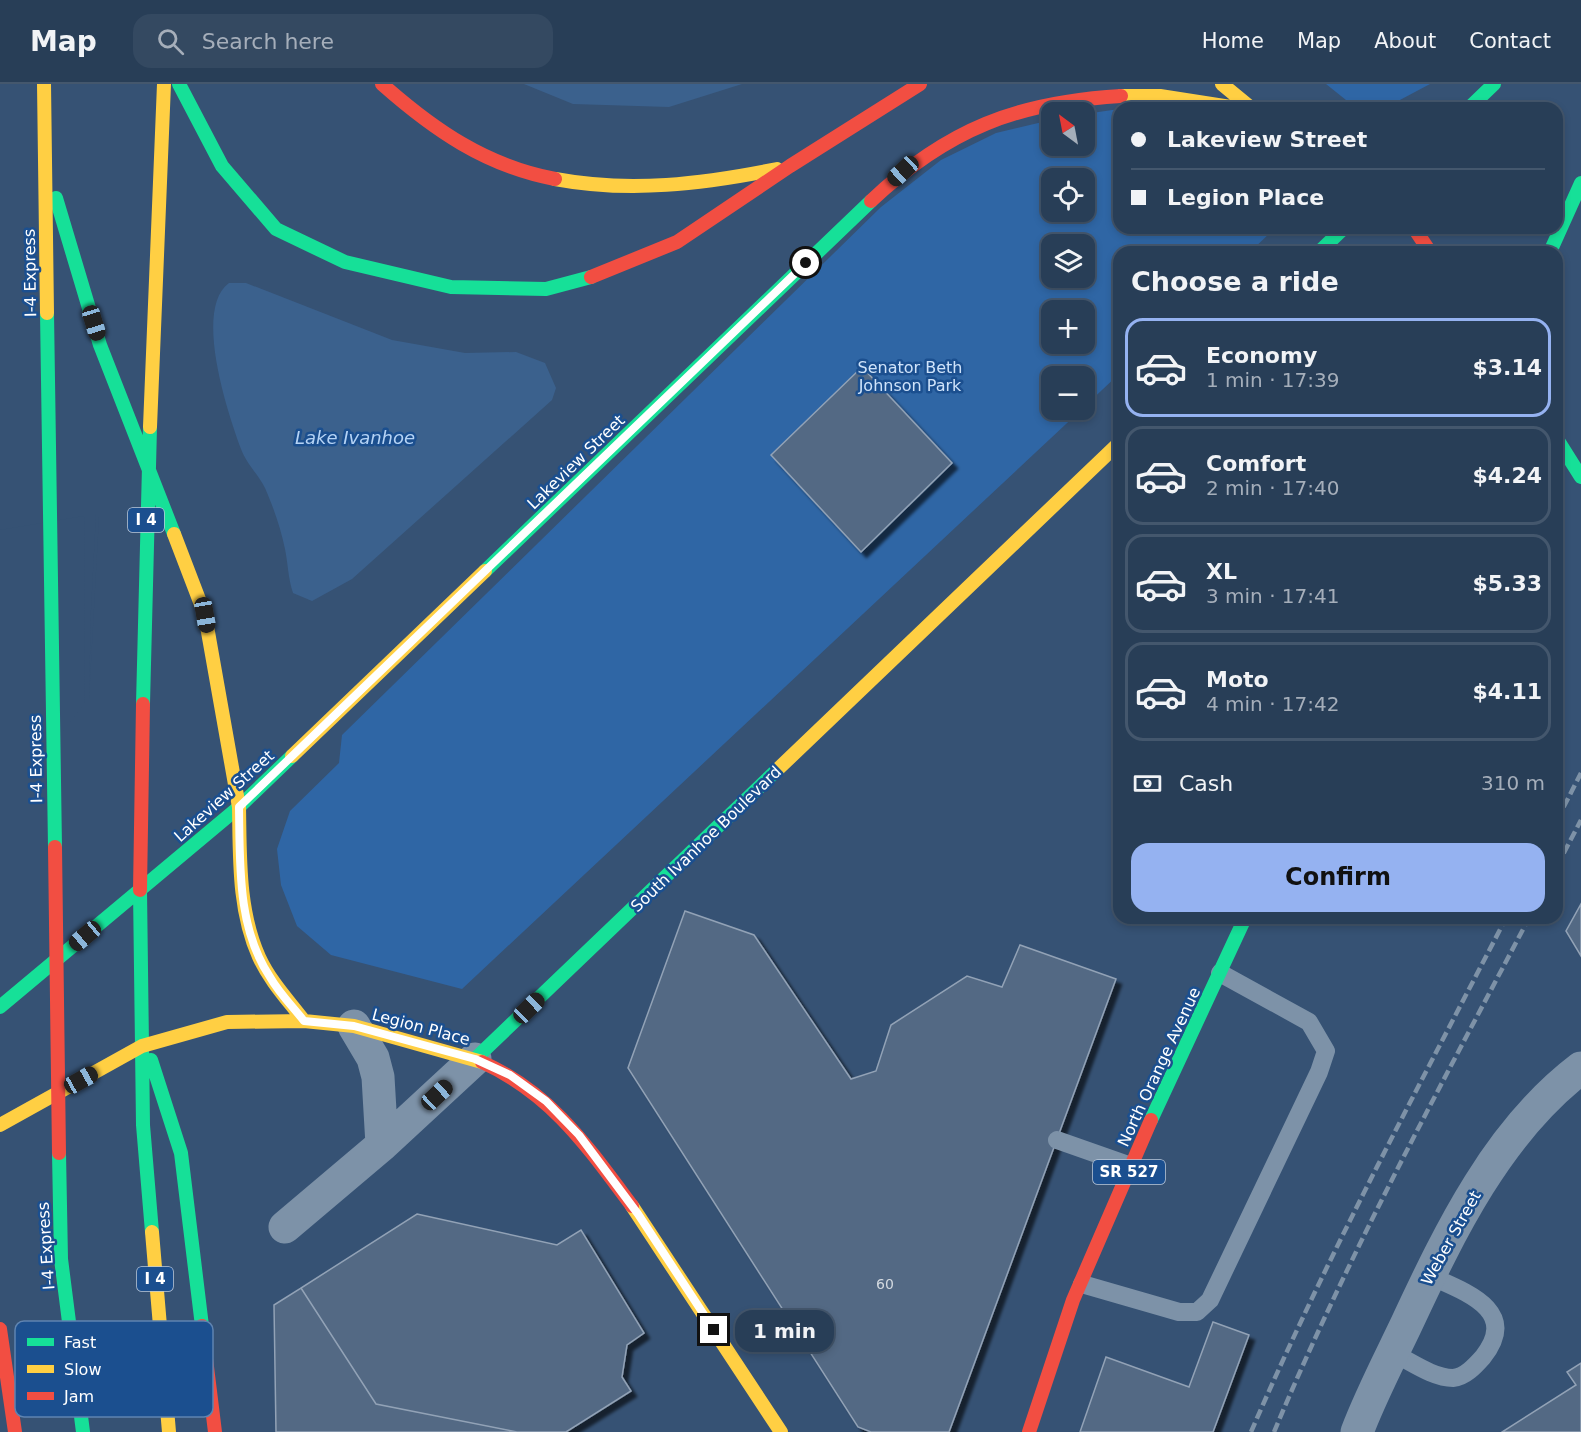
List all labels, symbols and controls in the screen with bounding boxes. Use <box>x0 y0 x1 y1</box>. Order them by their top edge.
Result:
search box <box>133 14 553 68</box>
text: Map <box>30 25 97 58</box>
icon: search <box>154 25 187 58</box>
text: Search here <box>202 29 334 54</box>
text: Home <box>1202 29 1264 53</box>
text: Map <box>1297 29 1341 53</box>
text: About <box>1374 29 1436 53</box>
text: Contact <box>1469 29 1551 53</box>
north arrow <box>1041 102 1095 156</box>
map controls <box>1041 102 1095 420</box>
text: Lakeview Street <box>1167 127 1367 152</box>
car <box>884 152 922 190</box>
button: locate <box>1041 168 1095 222</box>
text: Legion Place <box>1167 185 1324 210</box>
street label: I-4 Express <box>20 229 40 317</box>
button: layers <box>1041 234 1095 288</box>
route start <box>792 249 819 276</box>
text: Choose a ride <box>1131 266 1339 297</box>
button: + <box>1041 300 1095 354</box>
car <box>80 303 108 343</box>
icon: car <box>1134 341 1188 395</box>
text: Economy <box>1206 343 1317 368</box>
text: $3.14 <box>1472 355 1542 380</box>
park label: Senator Beth Johnson Park <box>858 358 962 395</box>
button: − <box>1041 366 1095 420</box>
text: 1 min · 17:39 <box>1206 368 1340 392</box>
street label: Lakeview Street <box>523 411 629 513</box>
water label: Lake Ivanhoe <box>295 427 415 448</box>
icon: car <box>1134 449 1188 503</box>
text: Comfort <box>1206 451 1306 476</box>
text: $4.24 <box>1472 463 1542 488</box>
text: 2 min · 17:40 <box>1206 476 1340 500</box>
road number: I 4 <box>128 508 164 532</box>
icon: car <box>1134 557 1188 611</box>
text: XL <box>1206 559 1237 584</box>
text: $5.33 <box>1472 571 1542 596</box>
text: 3 min · 17:41 <box>1206 584 1340 608</box>
car <box>193 596 217 634</box>
icon: car <box>1134 665 1188 719</box>
text: Moto <box>1206 667 1269 692</box>
text: $4.11 <box>1472 679 1542 704</box>
text: 4 min · 17:42 <box>1206 692 1340 716</box>
street label: I-4 Express <box>26 715 46 803</box>
street label: Lakeview Street <box>170 746 278 846</box>
street label: South Ivanhoe Boulevard <box>627 762 785 916</box>
icon: cash <box>1131 767 1164 800</box>
text: Cash <box>1179 771 1233 796</box>
text: 310 m <box>1481 771 1545 795</box>
button: Confirm <box>1131 843 1545 912</box>
car <box>65 918 105 954</box>
street label: North Orange Avenue <box>1114 984 1204 1150</box>
car <box>510 989 548 1027</box>
street label: Legion Place <box>370 1005 472 1049</box>
car <box>61 1063 101 1097</box>
car <box>418 1076 456 1114</box>
road number: SR 527 <box>1093 1160 1165 1184</box>
street label: Weber Street <box>1417 1187 1485 1289</box>
street label: I-4 Express <box>33 1201 59 1291</box>
road number: I 4 <box>137 1267 173 1291</box>
house number: 60 <box>876 1276 894 1292</box>
callout: 1 min <box>735 1309 834 1351</box>
route end <box>700 1316 727 1343</box>
text: 1 min <box>753 1319 816 1343</box>
legend <box>15 1321 213 1417</box>
text: Fast <box>64 1333 96 1352</box>
text: Slow <box>64 1360 101 1379</box>
text: Jam <box>63 1387 94 1406</box>

